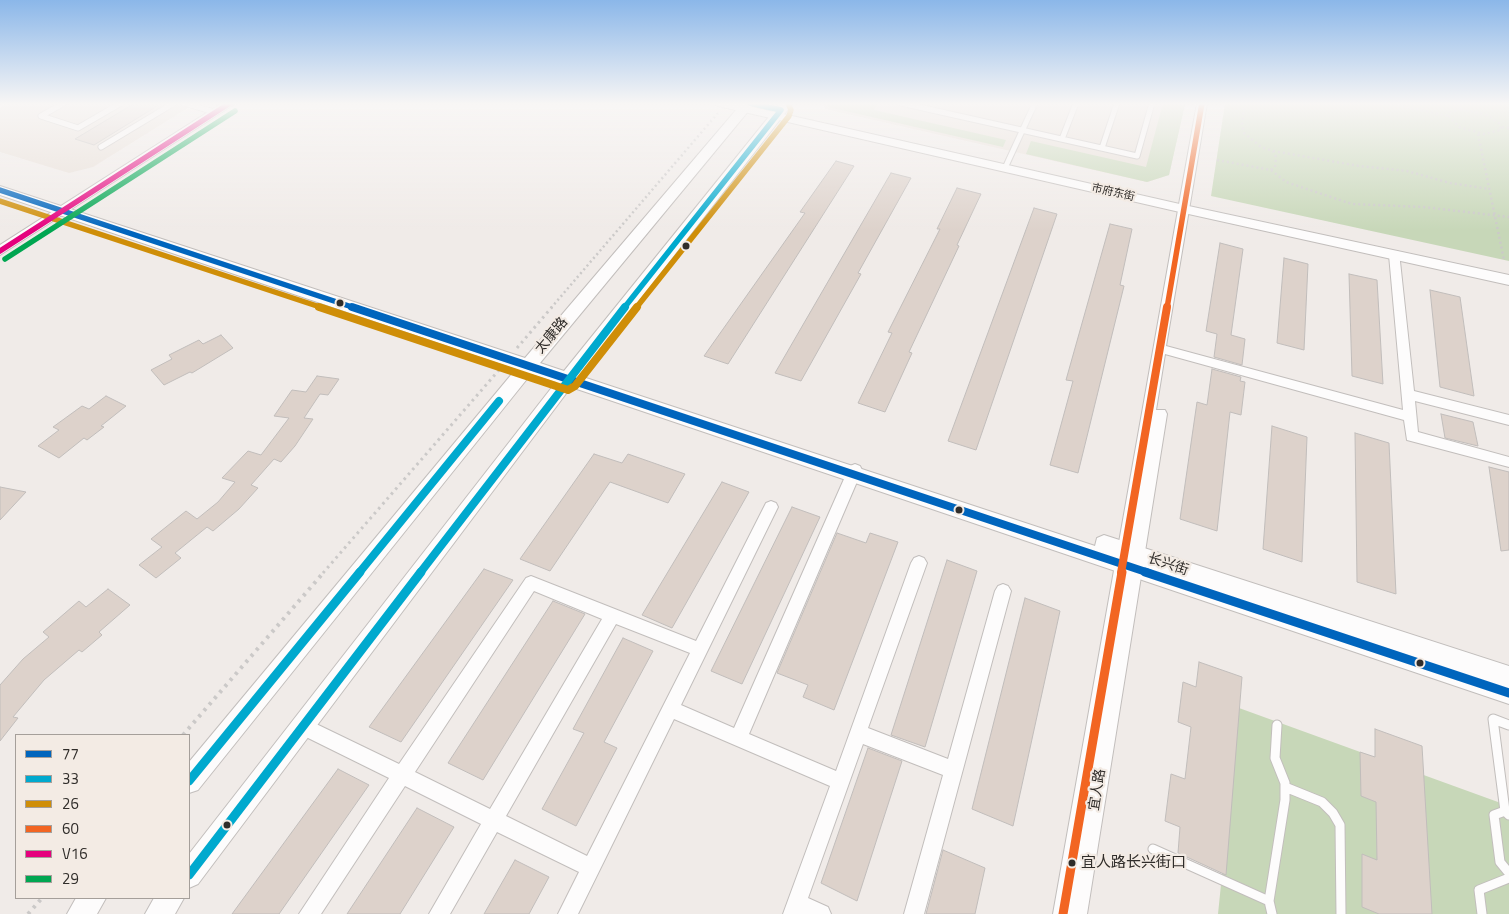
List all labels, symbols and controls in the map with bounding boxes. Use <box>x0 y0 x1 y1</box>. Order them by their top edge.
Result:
street label: 市府东街 <box>1090 182 1136 204</box>
unlabelled marker <box>681 241 691 251</box>
unlabelled marker <box>335 298 345 308</box>
street label: 太康路 <box>532 315 572 357</box>
unlabelled marker <box>954 505 964 515</box>
street label: 长兴街 <box>1145 551 1191 579</box>
unlabelled marker <box>1415 658 1425 668</box>
legend <box>15 734 190 899</box>
text: 77 <box>62 742 79 765</box>
text: 33 <box>62 767 79 790</box>
street label: 宜人路 <box>1086 768 1110 812</box>
text: 26 <box>62 792 79 815</box>
text: 60 <box>62 817 79 840</box>
unlabelled marker <box>222 820 232 830</box>
text: V16 <box>62 842 88 865</box>
place label: 宜人路长兴街口 <box>1081 854 1186 872</box>
marker: 宜人路长兴街口 <box>1067 858 1077 868</box>
text: 29 <box>62 867 79 890</box>

